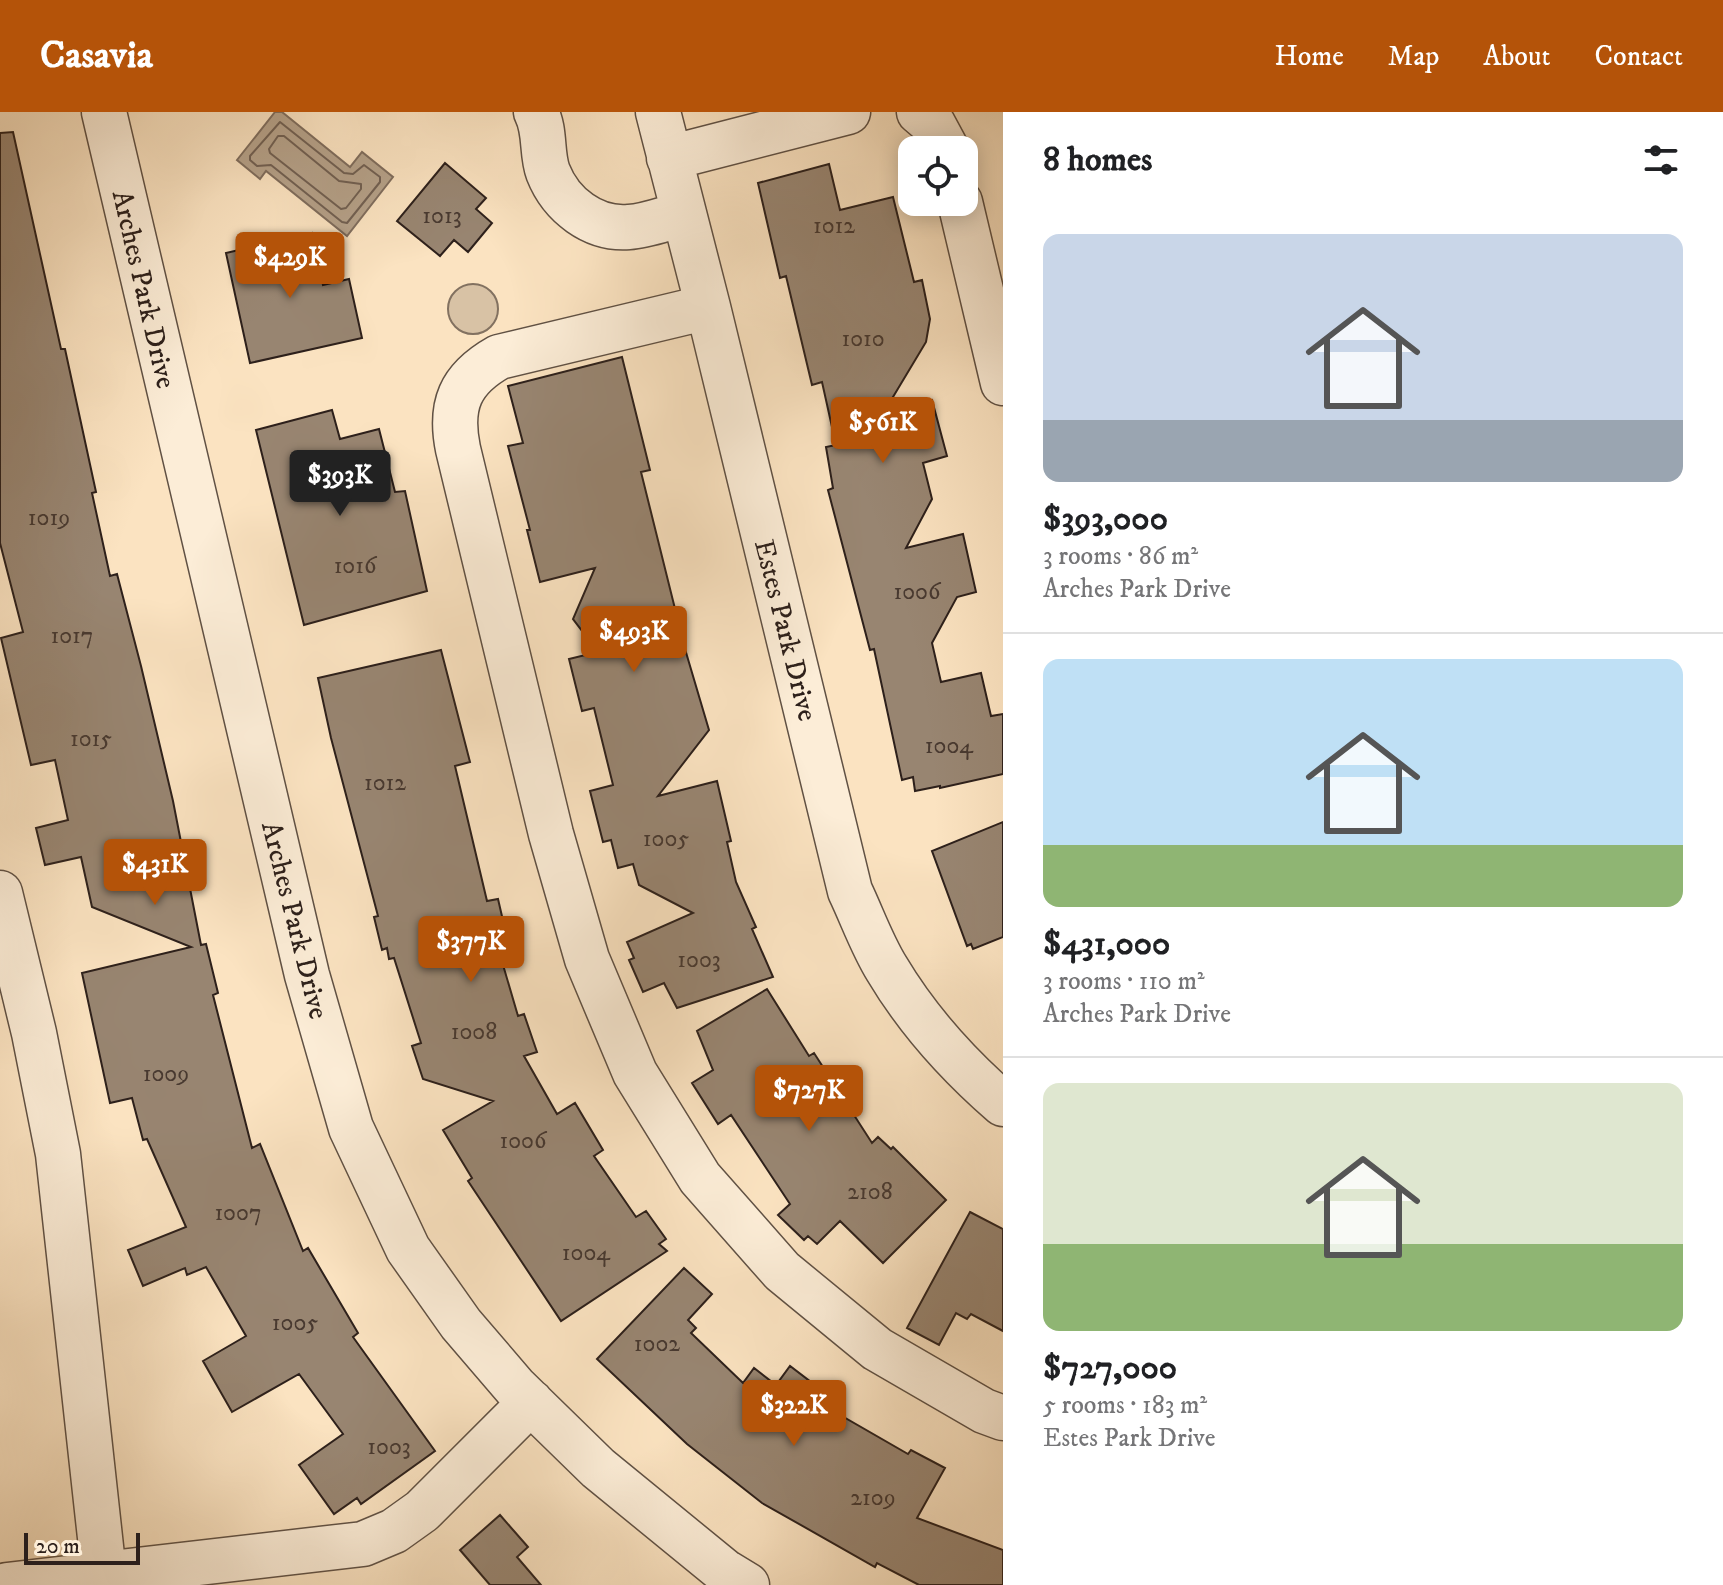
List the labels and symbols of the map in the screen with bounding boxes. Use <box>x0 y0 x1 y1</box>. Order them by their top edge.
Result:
street label: Arches Park Drive <box>104 187 183 392</box>
house number: 1013 <box>422 201 462 231</box>
house number: 1012 <box>813 211 855 241</box>
pin: $429K <box>234 232 346 300</box>
house number: 1010 <box>841 324 885 354</box>
pin: $561K <box>827 397 939 465</box>
pin: $393K <box>284 450 396 518</box>
house number: 1019 <box>28 503 70 533</box>
street label: Estes Park Drive <box>746 536 825 725</box>
house number: 1016 <box>334 551 378 581</box>
house number: 1006 <box>893 577 942 607</box>
pin: $493K <box>578 606 690 674</box>
house number: 1017 <box>51 621 94 651</box>
house number: 1015 <box>70 724 112 754</box>
house number: 1004 <box>925 731 974 761</box>
house number: 1012 <box>364 768 406 798</box>
street label: Arches Park Drive <box>253 818 336 1023</box>
house number: 1005 <box>643 824 689 854</box>
pin: $431K <box>99 839 211 907</box>
pin: $377K <box>415 916 527 984</box>
house number: 1003 <box>677 945 721 975</box>
house number: 1008 <box>451 1017 497 1047</box>
house number: 1009 <box>143 1059 189 1089</box>
pin: $727K <box>753 1065 865 1133</box>
house number: 1006 <box>499 1126 548 1156</box>
house number: 2108 <box>847 1177 893 1207</box>
house number: 1007 <box>214 1198 262 1228</box>
house number: 1004 <box>562 1238 611 1268</box>
house number: 1005 <box>272 1308 318 1338</box>
house number: 1002 <box>634 1329 680 1359</box>
pin: $322K <box>738 1380 850 1448</box>
house number: 1003 <box>367 1432 411 1462</box>
house number: 2109 <box>850 1483 896 1513</box>
scale bar <box>24 1529 140 1565</box>

